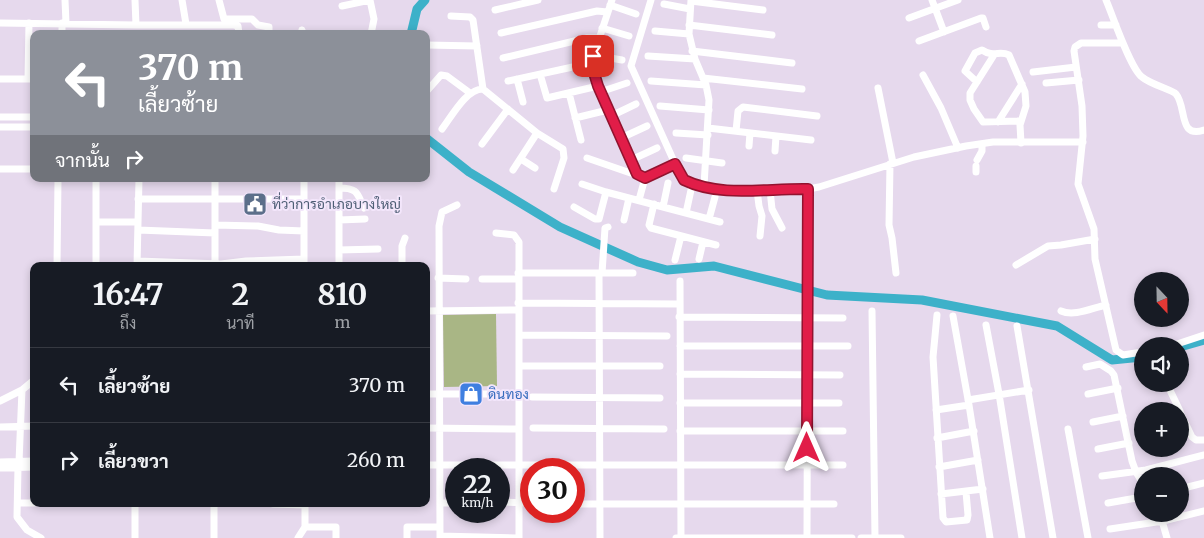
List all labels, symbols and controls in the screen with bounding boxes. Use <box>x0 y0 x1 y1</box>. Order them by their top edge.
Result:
pin <box>572 35 614 77</box>
icon: arrive <box>579 42 607 70</box>
text: 370 m <box>138 46 243 90</box>
icon: left <box>55 50 120 115</box>
text: เลี้ยวซ้าย <box>138 90 218 118</box>
icon: right <box>120 145 148 173</box>
text: จากนั้น <box>55 148 110 172</box>
public building icon: ที่ว่าการอำเภอบางใหญ่ <box>242 191 268 217</box>
place label: ที่ว่าการอำเภอบางใหญ่ <box>272 192 401 213</box>
north arrow <box>1134 272 1189 328</box>
map controls <box>1134 272 1189 522</box>
text: 16:47 <box>93 275 164 313</box>
text: 2 <box>232 275 249 313</box>
text: 810 <box>317 275 367 313</box>
text: m <box>334 312 350 332</box>
text: ถึง <box>120 313 136 333</box>
text: นาที <box>226 313 255 333</box>
button: sound <box>1134 337 1189 392</box>
icon: left <box>55 371 83 399</box>
text: 370 m <box>349 373 405 397</box>
text: เลี้ยวซ้าย <box>98 374 170 398</box>
shop icon: ดินทอง <box>458 381 484 407</box>
place label: ดินทอง <box>488 385 529 403</box>
button: + <box>1134 402 1189 457</box>
position arrow <box>780 421 832 473</box>
icon: right <box>55 446 83 474</box>
text: 260 m <box>347 448 405 472</box>
text: เลี้ยวขวา <box>98 449 169 473</box>
speed limit sign: 30 <box>520 458 585 523</box>
button: − <box>1134 467 1189 522</box>
text: 22 <box>463 468 492 500</box>
text: km/h <box>462 495 493 510</box>

